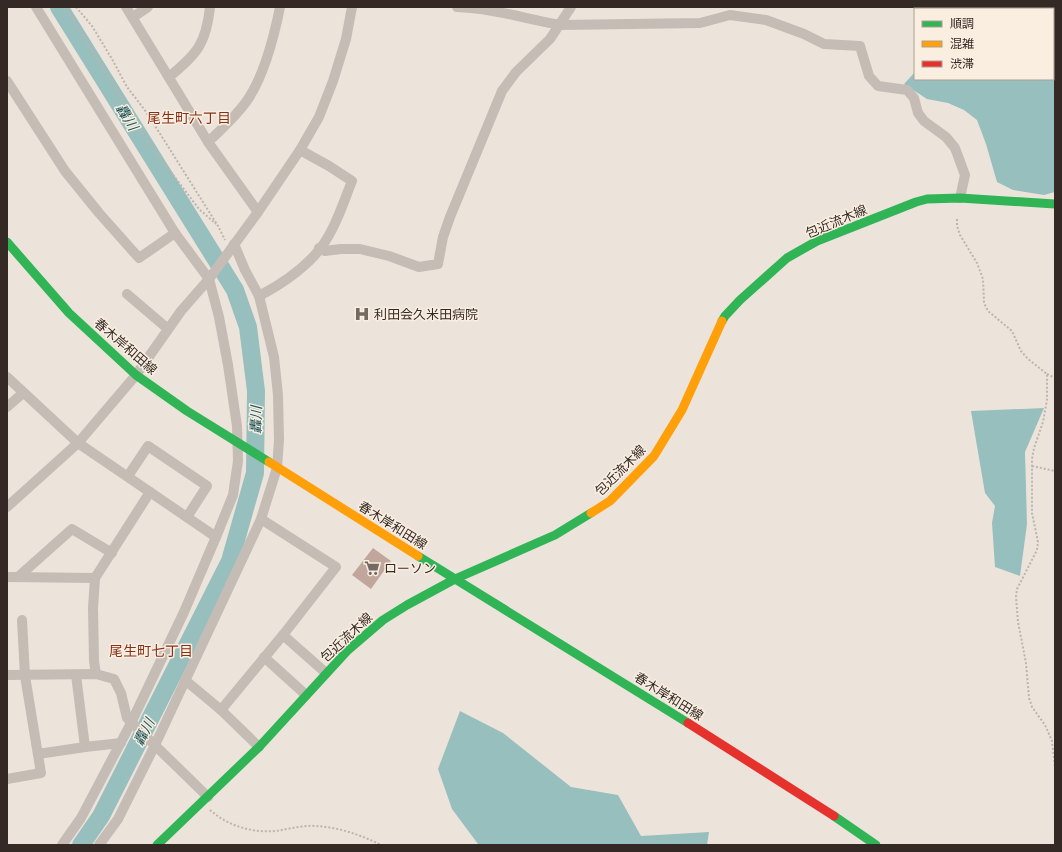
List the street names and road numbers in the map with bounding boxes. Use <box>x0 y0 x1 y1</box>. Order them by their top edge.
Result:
street label: 包近流木線 <box>803 201 869 241</box>
street label: 春木岸和田線 <box>91 314 161 378</box>
street label: 包近流木線 <box>591 441 649 499</box>
street label: 春木岸和田線 <box>356 498 430 552</box>
street label: 包近流木線 <box>317 609 375 665</box>
street label: 春木岸和田線 <box>632 669 706 723</box>

